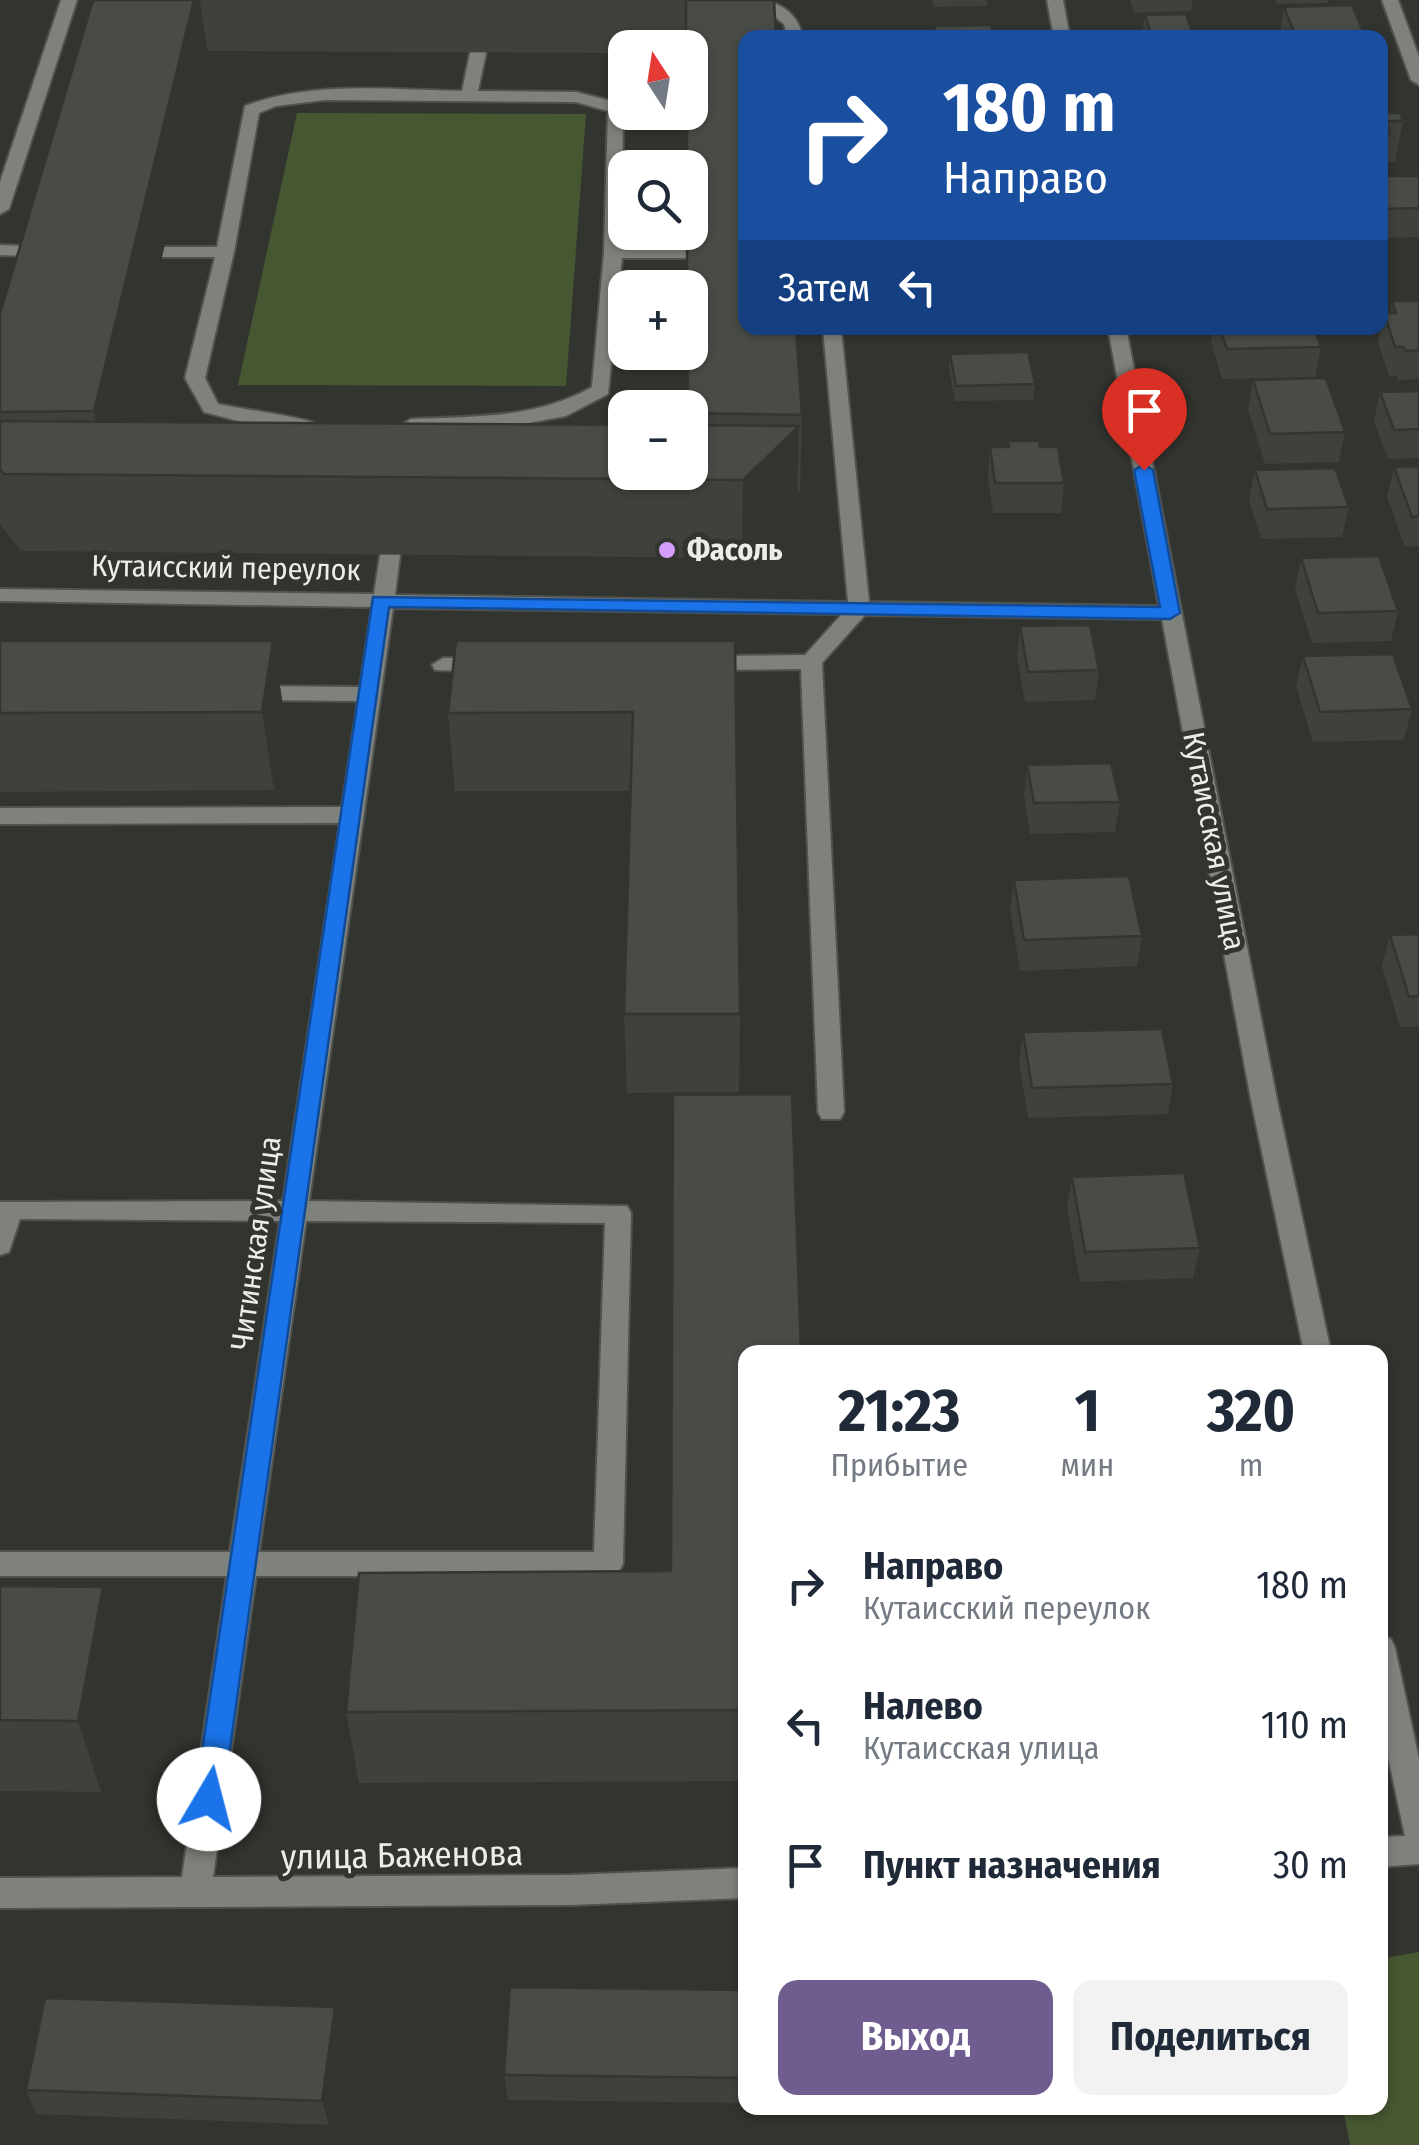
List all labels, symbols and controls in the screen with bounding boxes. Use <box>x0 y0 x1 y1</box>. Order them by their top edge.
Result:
north arrow <box>608 30 708 130</box>
map controls <box>608 30 708 490</box>
text: 180 m <box>943 66 1116 150</box>
icon: right <box>778 70 908 200</box>
button: search <box>608 150 708 250</box>
text: Направо <box>943 151 1108 205</box>
icon: left <box>890 260 945 315</box>
text: Затем <box>778 265 870 311</box>
button: + <box>608 270 708 370</box>
pin <box>1102 368 1187 471</box>
icon: arrive <box>1117 383 1172 438</box>
button: − <box>608 390 708 490</box>
place label: Фасоль <box>687 532 783 568</box>
marker: Фасоль <box>656 539 678 561</box>
street label: Кутаисский переулок <box>91 548 361 588</box>
street label: Кутаисская улица <box>1175 729 1253 953</box>
street label: Читинская улица <box>223 1134 289 1352</box>
text: 21:23 <box>838 1375 960 1447</box>
text: 1 <box>1075 1375 1100 1447</box>
text: 320 <box>1207 1375 1295 1447</box>
text: Прибытие <box>831 1446 968 1484</box>
text: мин <box>1061 1446 1114 1484</box>
text: m <box>1239 1446 1263 1484</box>
text: Направо <box>863 1543 1003 1589</box>
icon: right <box>778 1558 833 1613</box>
text: 180 m <box>1256 1562 1348 1608</box>
text: Кутаисский переулок <box>863 1589 1150 1627</box>
text: Налево <box>863 1683 983 1729</box>
icon: left <box>778 1698 833 1753</box>
text: 110 m <box>1261 1702 1348 1748</box>
text: Кутаисская улица <box>863 1729 1099 1767</box>
position arrow <box>157 1747 261 1851</box>
street label: улица Баженова <box>281 1832 523 1878</box>
icon: arrive <box>778 1838 833 1893</box>
text: Пункт назначения <box>863 1842 1161 1888</box>
text: 30 m <box>1273 1842 1348 1888</box>
button: Выход <box>778 1980 1053 2095</box>
button: Поделиться <box>1073 1980 1348 2095</box>

